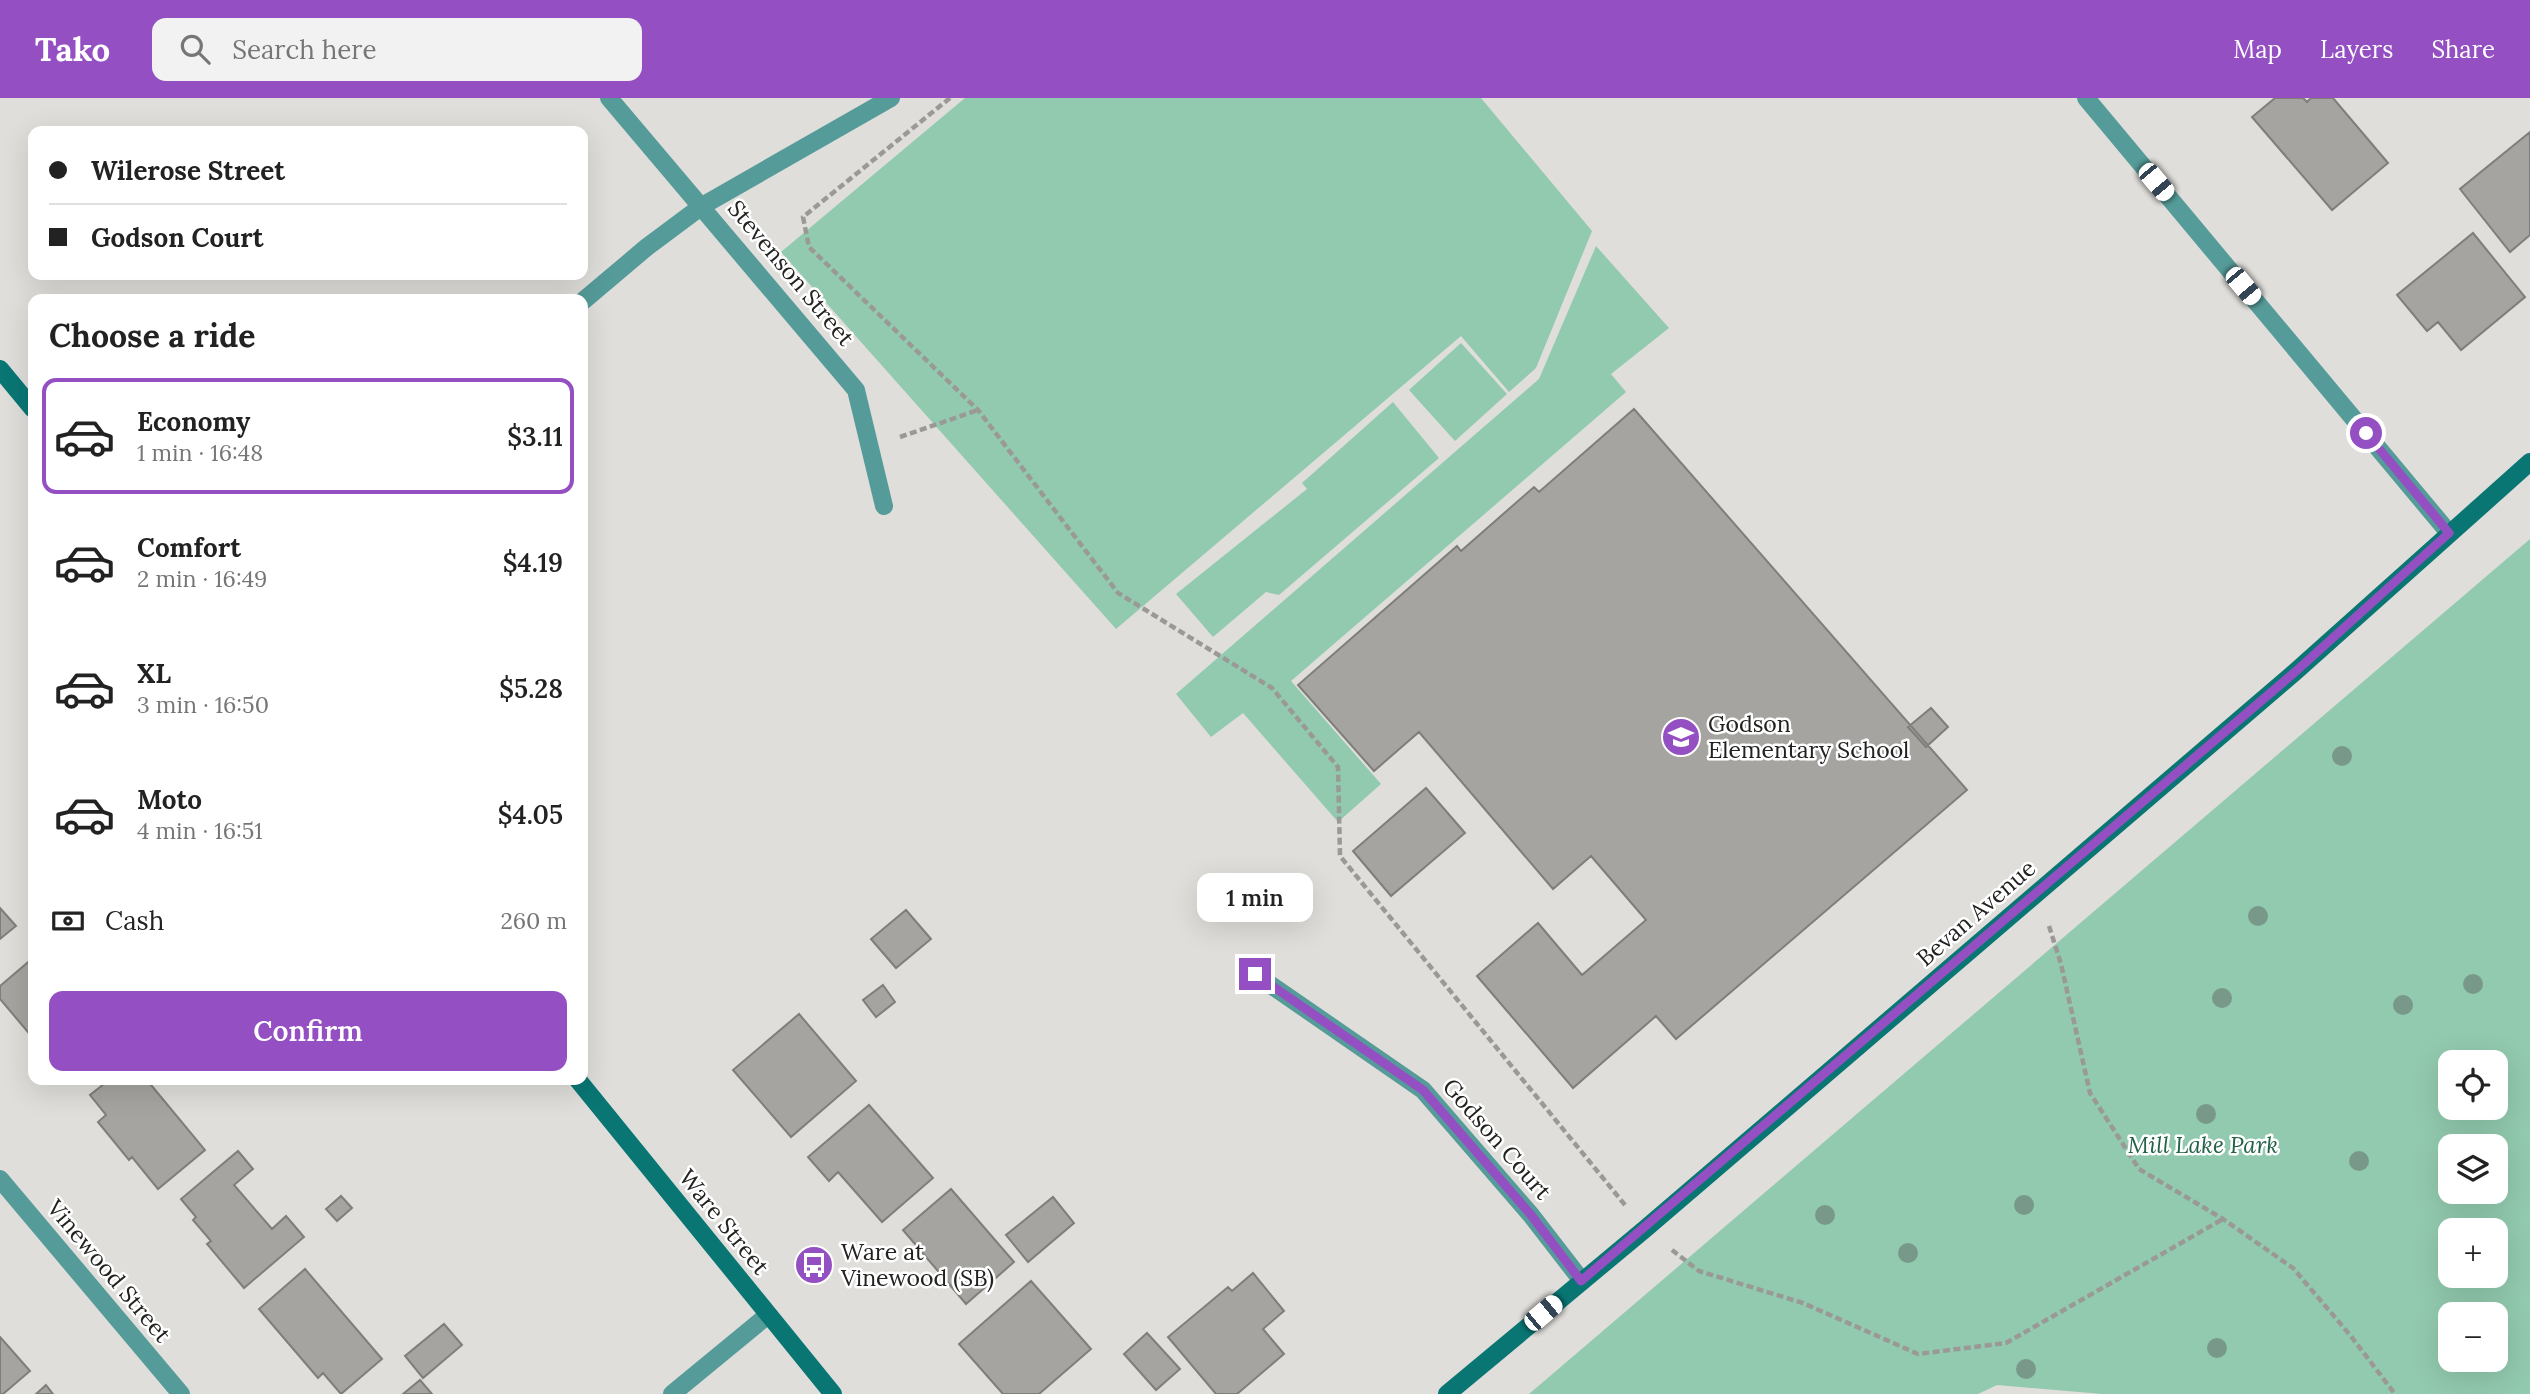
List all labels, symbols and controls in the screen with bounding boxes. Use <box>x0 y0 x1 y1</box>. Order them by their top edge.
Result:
search box <box>152 18 642 81</box>
text: Tako <box>35 28 110 70</box>
icon: search <box>176 30 214 68</box>
text: Search here <box>232 33 377 66</box>
text: Map <box>2233 34 2282 65</box>
text: Layers <box>2320 34 2393 65</box>
text: Share <box>2431 34 2495 65</box>
text: Wilerose Street <box>91 154 285 187</box>
car <box>2135 159 2178 205</box>
street label: Stevenson Street <box>722 194 861 352</box>
text: Godson Court <box>91 221 263 254</box>
car <box>2222 263 2265 309</box>
text: Choose a ride <box>49 315 256 356</box>
icon: car <box>53 405 116 468</box>
text: Economy <box>137 405 250 438</box>
route start <box>2350 417 2382 449</box>
text: $3.11 <box>507 420 563 453</box>
text: 1 min · 16:48 <box>137 438 263 467</box>
icon: car <box>53 531 116 594</box>
text: Comfort <box>137 531 241 564</box>
text: $4.19 <box>503 546 563 579</box>
text: 2 min · 16:49 <box>137 564 267 593</box>
icon: car <box>53 657 116 720</box>
text: XL <box>137 657 171 690</box>
text: $5.28 <box>499 672 563 705</box>
text: 3 min · 16:50 <box>137 690 269 719</box>
place label: Godson Elementary School <box>1708 709 1909 764</box>
school or university icon: Godson Elementary School <box>1660 716 1702 758</box>
icon: car <box>53 783 116 846</box>
text: Moto <box>137 783 202 816</box>
text: $4.05 <box>498 798 563 831</box>
text: 4 min · 16:51 <box>137 816 263 845</box>
street label: Bevan Avenue <box>1910 853 2041 972</box>
callout: 1 min <box>1197 872 1313 922</box>
text: 1 min <box>1226 883 1284 912</box>
icon: cash <box>49 902 87 940</box>
text: Cash <box>105 904 164 937</box>
text: 260 m <box>500 906 567 935</box>
route end <box>1239 958 1271 990</box>
button: Confirm <box>49 991 567 1071</box>
map controls <box>2438 1050 2508 1372</box>
button: locate <box>2438 1050 2508 1120</box>
street label: Godson Court <box>1437 1072 1558 1205</box>
park label: Mill Lake Park <box>2128 1130 2278 1159</box>
button: layers <box>2438 1134 2508 1204</box>
street label: Ware Street <box>673 1163 776 1280</box>
street label: Vinewood Street <box>41 1193 178 1348</box>
button: + <box>2438 1218 2508 1288</box>
place label: Ware at Vinewood (SB) <box>840 1237 994 1293</box>
bus stop icon: Ware at Vinewood (SB) <box>793 1244 835 1286</box>
car <box>1521 1291 1566 1335</box>
button: − <box>2438 1302 2508 1372</box>

